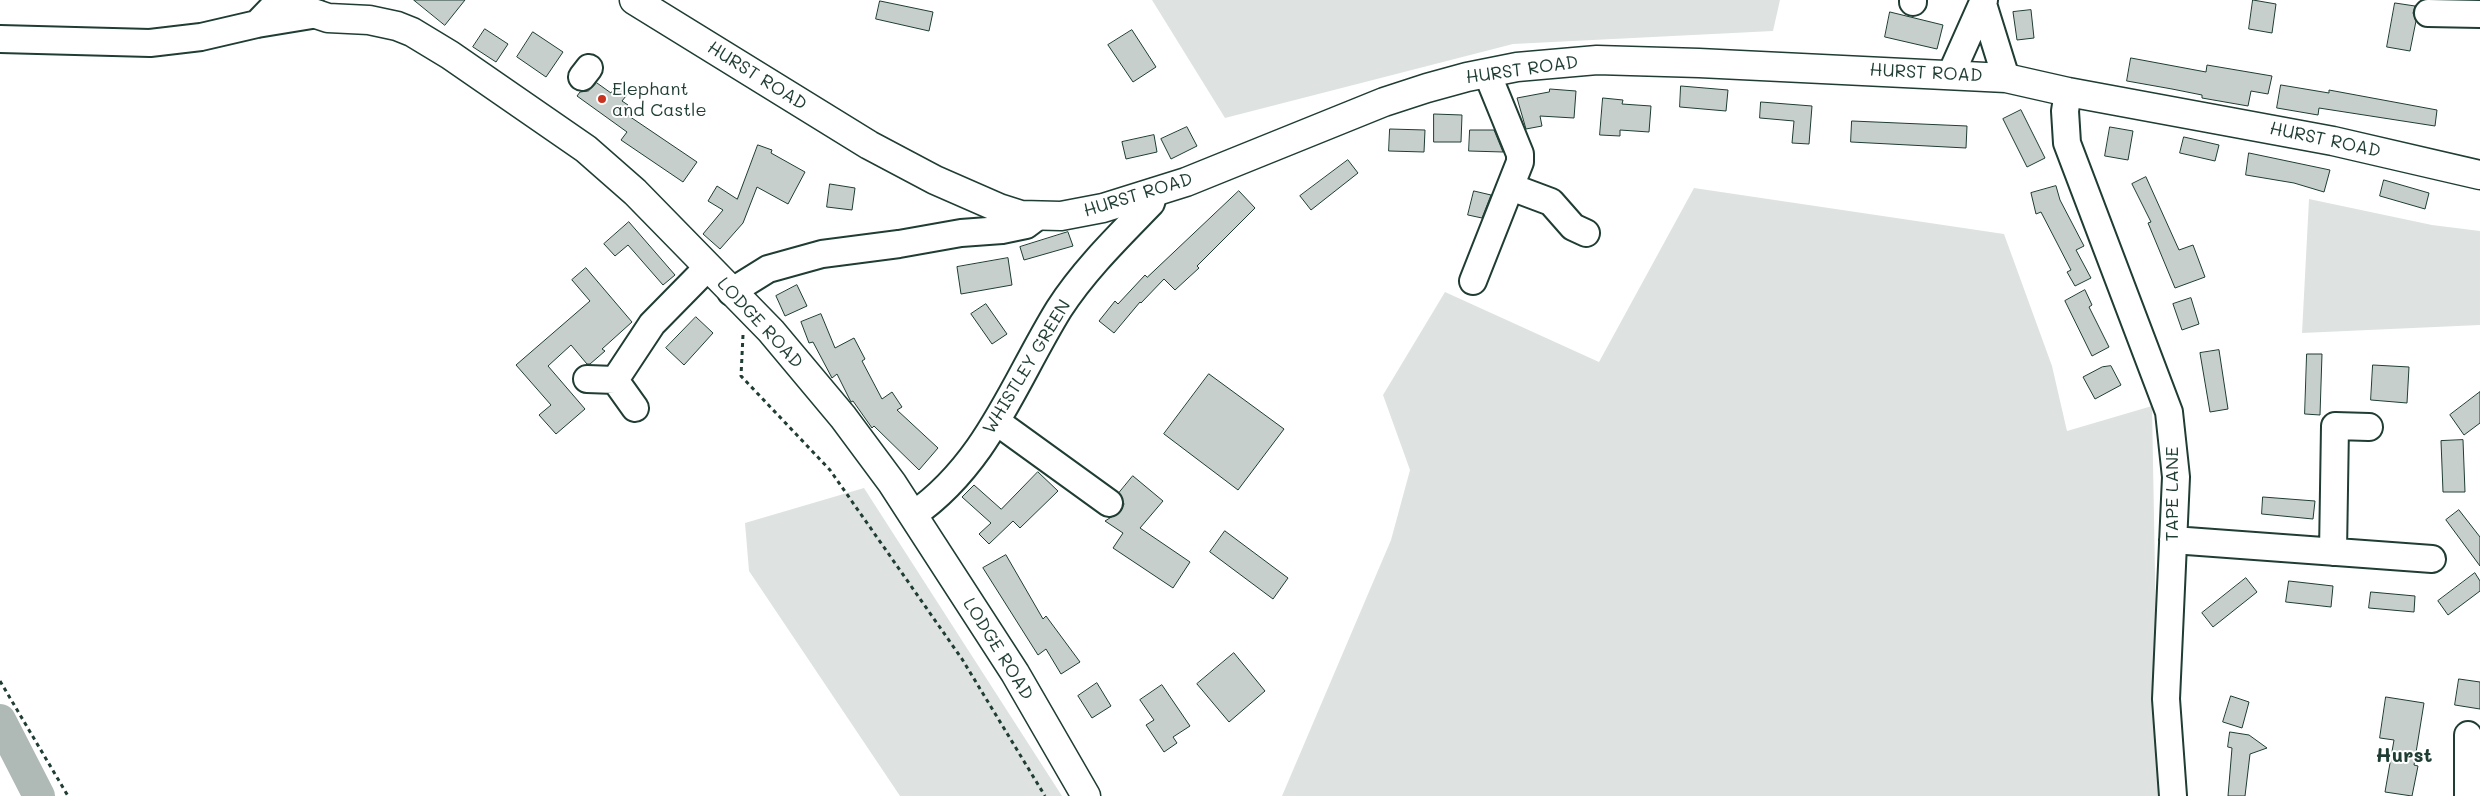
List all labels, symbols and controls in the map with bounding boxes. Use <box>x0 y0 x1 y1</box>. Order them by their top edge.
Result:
street label: HURST ROAD <box>703 37 811 115</box>
street label: HURST ROAD <box>1465 51 1579 89</box>
street label: HURST ROAD <box>1869 59 1983 87</box>
place label: Elephant and Castle <box>612 78 707 120</box>
marker: Elephant and Castle <box>596 93 608 105</box>
street label: HURST ROAD <box>2268 118 2382 162</box>
street label: HURST ROAD <box>1081 168 1195 222</box>
street label: LODGE ROAD <box>713 273 807 373</box>
street label: WHISTLEY GREEN <box>978 296 1076 438</box>
street label: TAPE LANE <box>2161 446 2183 542</box>
street label: LODGE ROAD <box>958 594 1038 704</box>
district label: Hurst <box>2376 744 2432 768</box>

